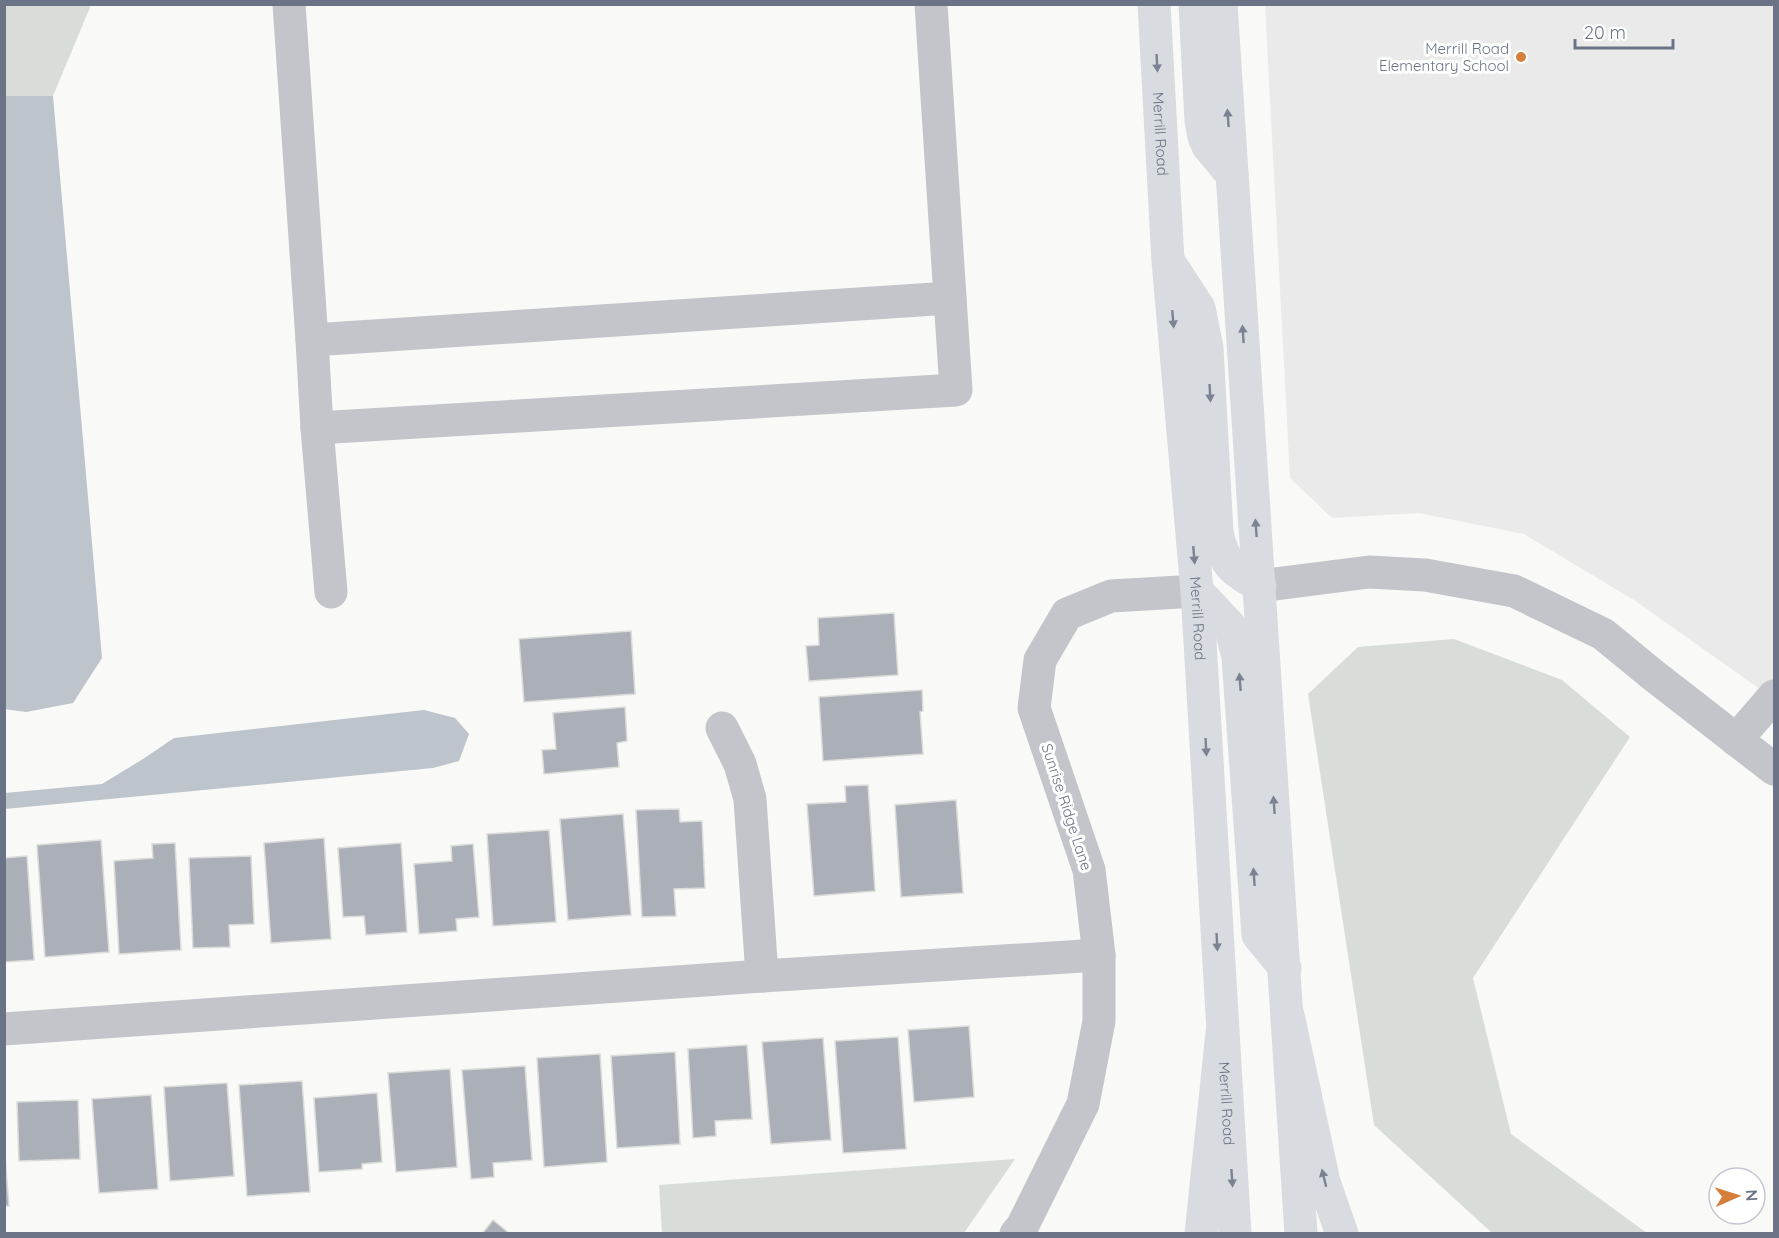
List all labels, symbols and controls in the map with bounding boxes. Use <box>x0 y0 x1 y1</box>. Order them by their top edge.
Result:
scale bar <box>1575 12 1672 50</box>
text: 20 m <box>1584 21 1626 44</box>
place label: Merrill Road Elementary School <box>1379 39 1509 75</box>
marker: Merrill Road Elementary School <box>1514 50 1528 64</box>
one-way arrow <box>1152 53 1161 72</box>
street label: Merrill Road <box>1149 91 1173 176</box>
one-way arrow <box>1224 109 1233 128</box>
one-way arrow <box>1168 310 1178 329</box>
one-way arrow <box>1238 324 1248 343</box>
one-way arrow <box>1205 384 1214 403</box>
one-way arrow <box>1251 519 1261 538</box>
one-way arrow <box>1189 546 1199 565</box>
street label: Merrill Road <box>1186 576 1211 661</box>
one-way arrow <box>1235 673 1244 692</box>
one-way arrow <box>1202 738 1211 757</box>
street label: Sunrise Ridge Lane <box>1038 741 1096 873</box>
one-way arrow <box>1270 795 1279 814</box>
one-way arrow <box>1249 867 1259 886</box>
one-way arrow <box>1213 932 1222 951</box>
street label: Merrill Road <box>1215 1061 1239 1146</box>
north arrow <box>1707 1166 1767 1226</box>
one-way arrow <box>1227 1169 1236 1188</box>
one-way arrow <box>1318 1169 1328 1187</box>
text: N <box>1742 1189 1762 1202</box>

